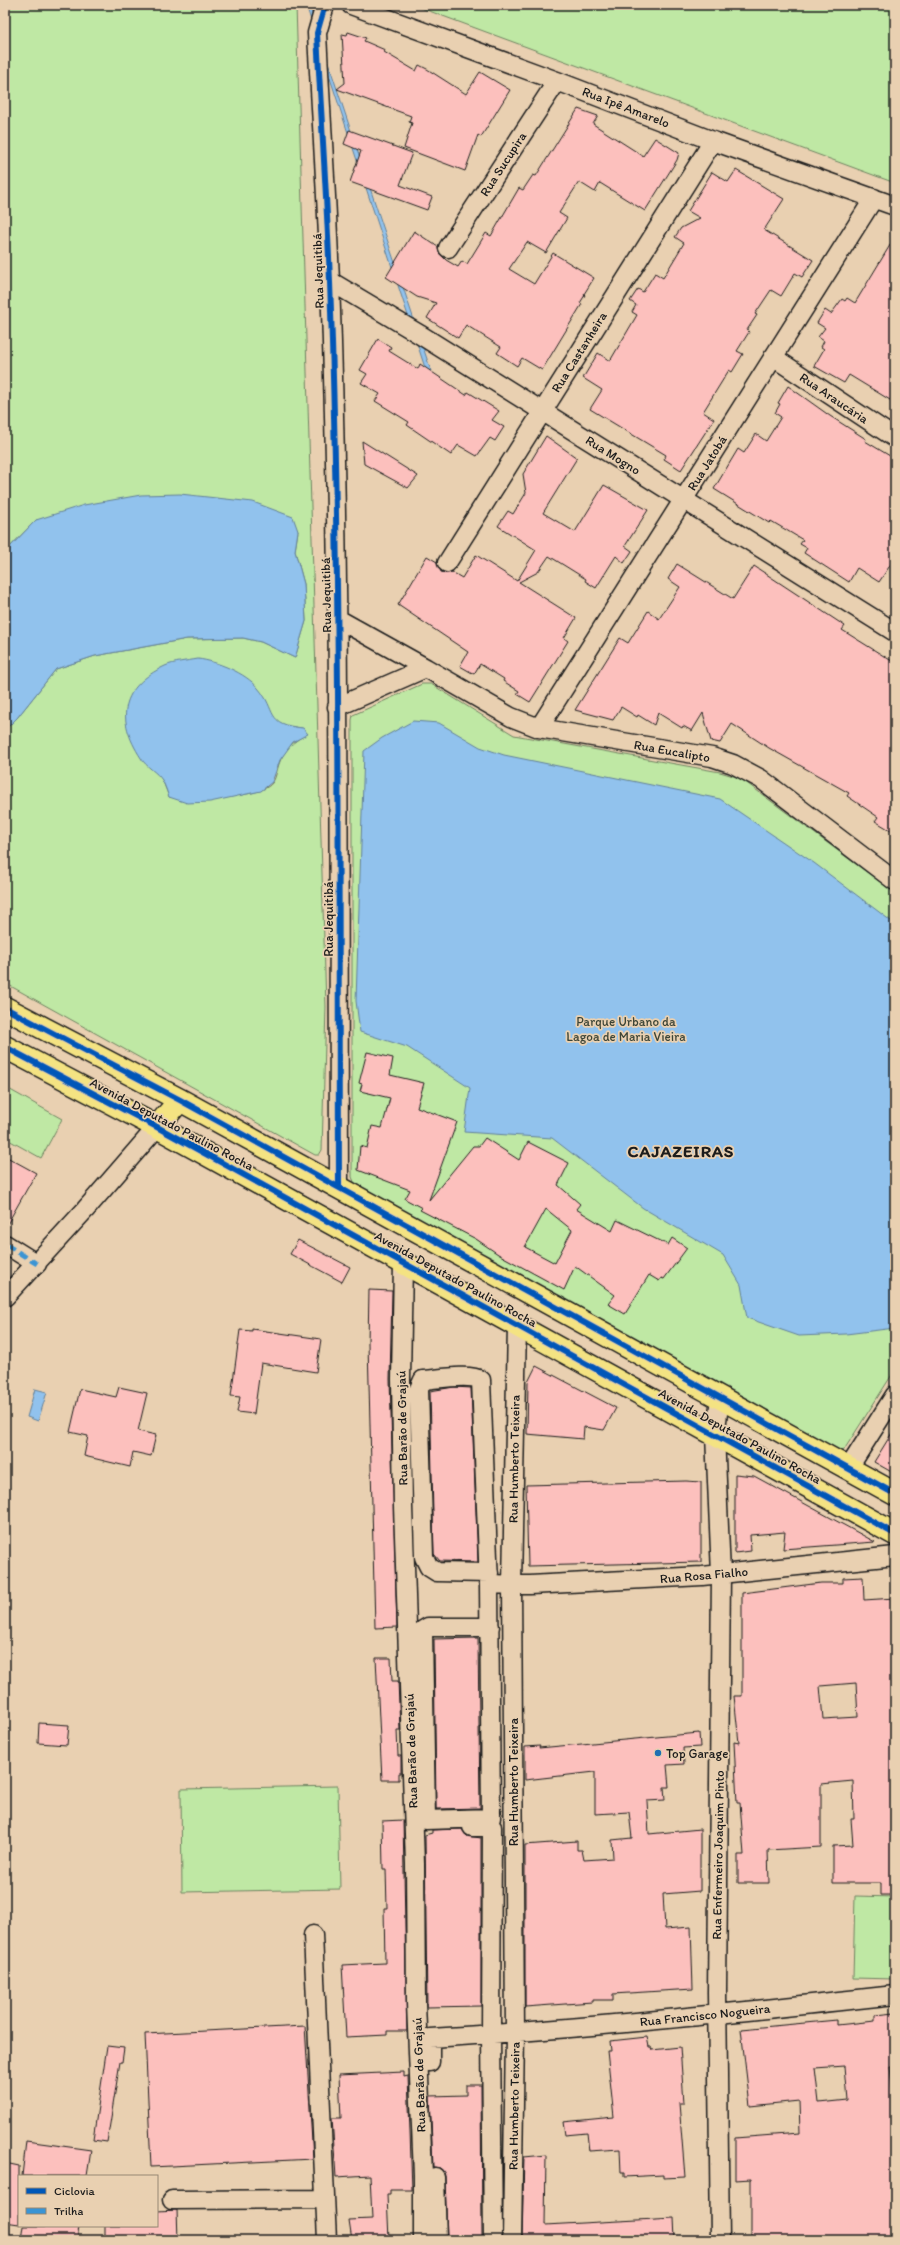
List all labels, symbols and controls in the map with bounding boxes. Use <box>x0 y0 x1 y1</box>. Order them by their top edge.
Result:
street label: Rua Ipê Amarelo <box>580 83 672 131</box>
street label: Rua Sucupira <box>477 129 530 199</box>
street label: Rua Jequitibá <box>309 233 327 309</box>
street label: Rua Castanheira <box>548 309 610 395</box>
street label: Rua Araucária <box>797 369 871 427</box>
street label: Rua Mogno <box>583 432 643 478</box>
street label: Rua Jatobá <box>684 432 730 493</box>
street label: Rua Jequitibá <box>318 557 334 633</box>
street label: Rua Eucalipto <box>633 737 712 765</box>
street label: Rua Jequitibá <box>321 881 336 957</box>
park label: Parque Urbano da Lagoa de Maria Vieira <box>566 1014 686 1044</box>
street label: Avenida Deputado Paulino Rocha <box>88 1074 257 1174</box>
district label: CAJAZEIRAS <box>628 1141 734 1161</box>
street label: Avenida Deputado Paulino Rocha <box>372 1228 540 1330</box>
street label: Rua Barão de Grajaú <box>393 1370 411 1486</box>
street label: Avenida Deputado Paulino Rocha <box>656 1385 824 1487</box>
street label: Rua Humberto Teixeira <box>505 1394 523 1523</box>
street label: Rua Rosa Fialho <box>659 1564 749 1586</box>
street label: Rua Barão de Grajaú <box>401 1693 421 1809</box>
street label: Rua Humberto Teixeira <box>506 1718 521 1846</box>
place label: Top Garage <box>666 1746 728 1761</box>
marker: Top Garage <box>653 1748 663 1758</box>
street label: Rua Enfermeiro Joaquim Pinto <box>709 1770 727 1940</box>
street label: Rua Francisco Nogueira <box>639 2001 771 2029</box>
street label: Rua Barão de Grajaú <box>409 2017 429 2133</box>
street label: Rua Humberto Teixeira <box>505 2041 523 2170</box>
legend <box>18 2175 158 2227</box>
text: Ciclovia <box>54 2184 96 2198</box>
text: Trilha <box>54 2204 83 2218</box>

